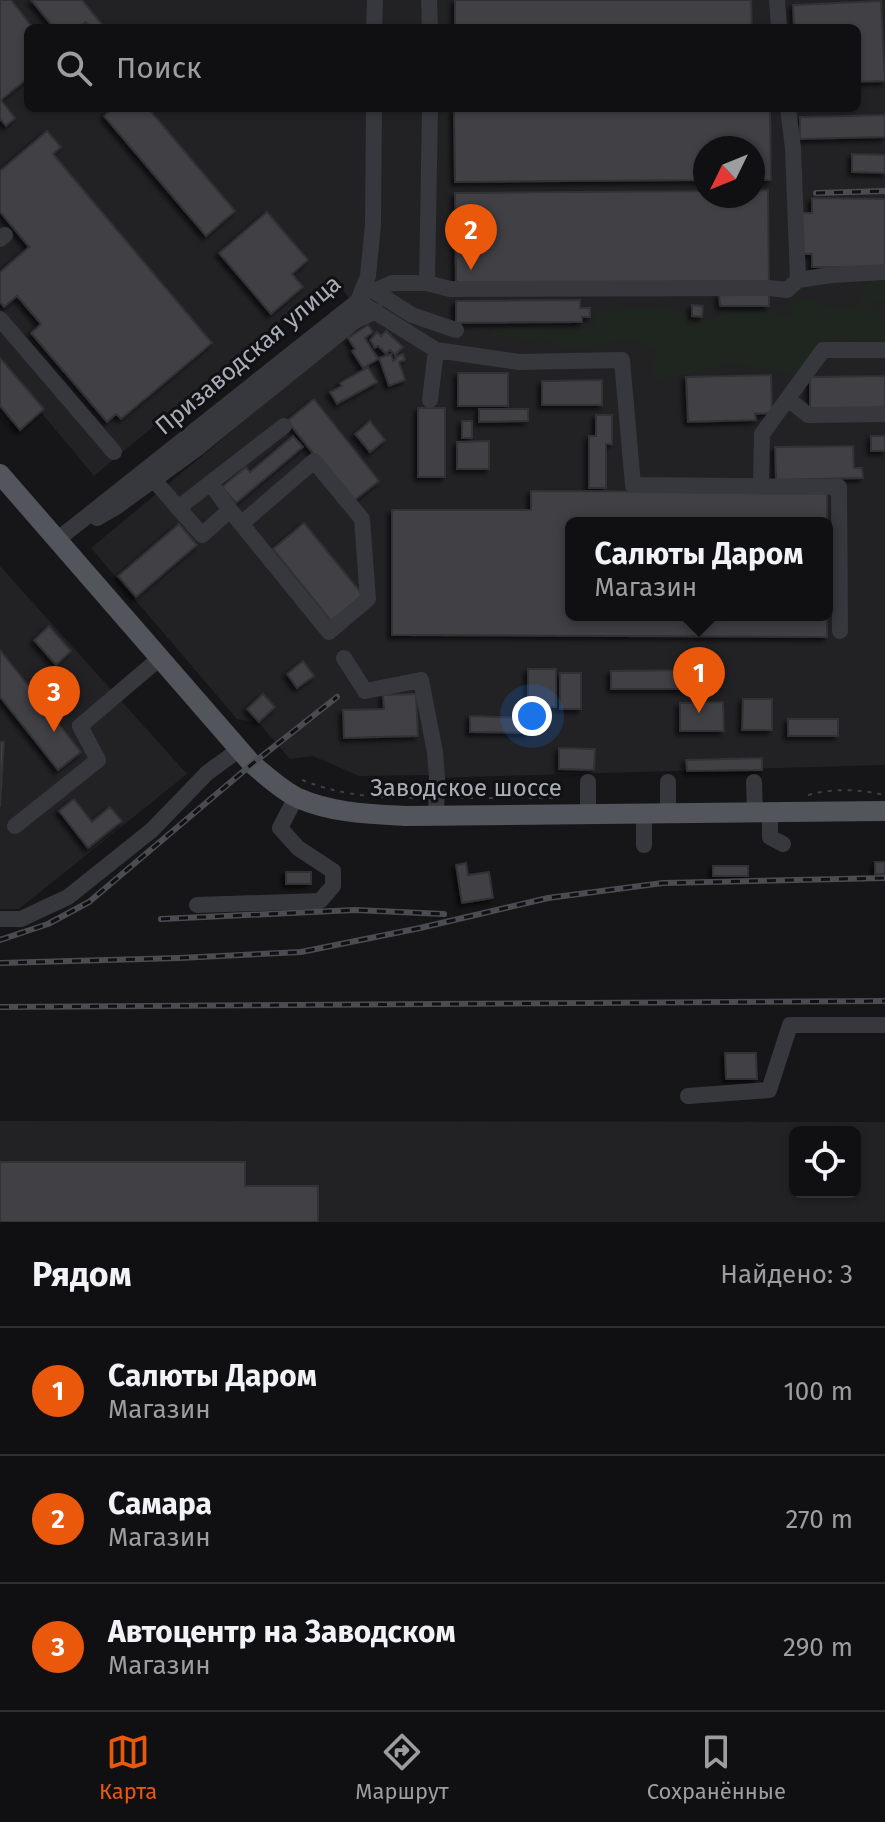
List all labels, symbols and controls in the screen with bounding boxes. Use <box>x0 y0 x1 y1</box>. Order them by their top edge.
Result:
search box <box>24 24 861 112</box>
icon: search <box>52 46 96 90</box>
text: Поиск <box>116 50 202 86</box>
north arrow <box>693 136 765 208</box>
pin: 2 <box>445 204 497 270</box>
street label: Призаводская улица <box>150 269 346 441</box>
popup <box>565 517 833 621</box>
text: Салюты Даром <box>595 536 803 572</box>
text: Магазин <box>595 572 697 603</box>
pin: 1 <box>673 647 725 713</box>
pin: 3 <box>28 666 80 732</box>
your location <box>512 696 552 736</box>
street label: Заводское шоссе <box>370 774 562 802</box>
map controls <box>789 1126 861 1198</box>
button: locate <box>789 1126 861 1198</box>
text: Рядом <box>32 1254 131 1295</box>
text: Найдено: 3 <box>720 1259 853 1290</box>
text: Салюты Даром <box>108 1358 317 1394</box>
text: 1 <box>52 1376 64 1407</box>
text: 100 m <box>784 1376 853 1407</box>
text: Магазин <box>108 1394 211 1425</box>
text: Самара <box>108 1486 212 1522</box>
text: 2 <box>51 1504 65 1535</box>
text: 270 m <box>785 1504 853 1535</box>
text: Магазин <box>108 1522 211 1553</box>
text: Автоцентр на Заводском <box>108 1614 456 1650</box>
text: 3 <box>51 1632 65 1663</box>
text: 290 m <box>783 1632 853 1663</box>
text: Магазин <box>108 1650 211 1681</box>
tab: Карта <box>99 1730 157 1805</box>
tab: Маршрут <box>355 1730 449 1805</box>
tab: Сохранённые <box>647 1730 786 1805</box>

